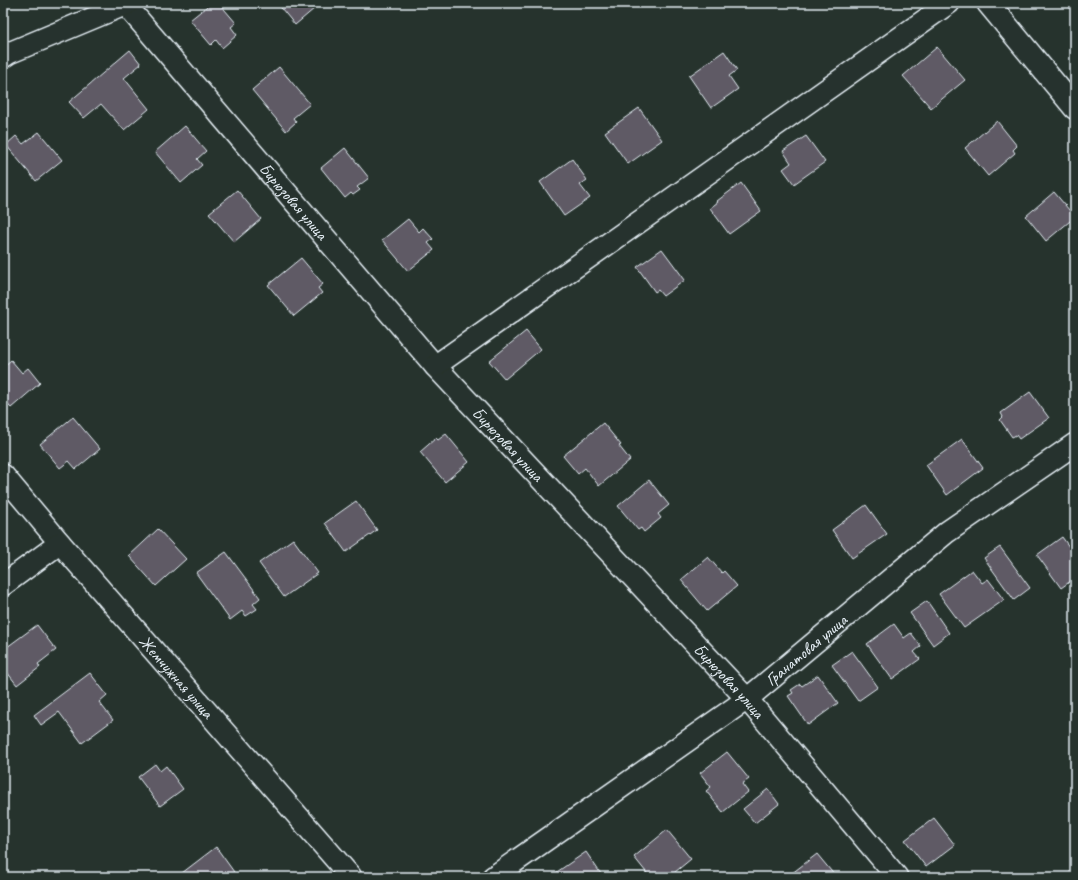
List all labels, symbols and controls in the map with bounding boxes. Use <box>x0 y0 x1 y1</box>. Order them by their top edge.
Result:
street label: Бирюзовая улица <box>255 158 333 245</box>
street label: Бирюзовая улица <box>468 402 549 487</box>
street label: Гранатовая улица <box>761 609 852 690</box>
street label: Жемчужная улица <box>134 631 219 724</box>
street label: Бирюзовая улица <box>690 639 770 723</box>

